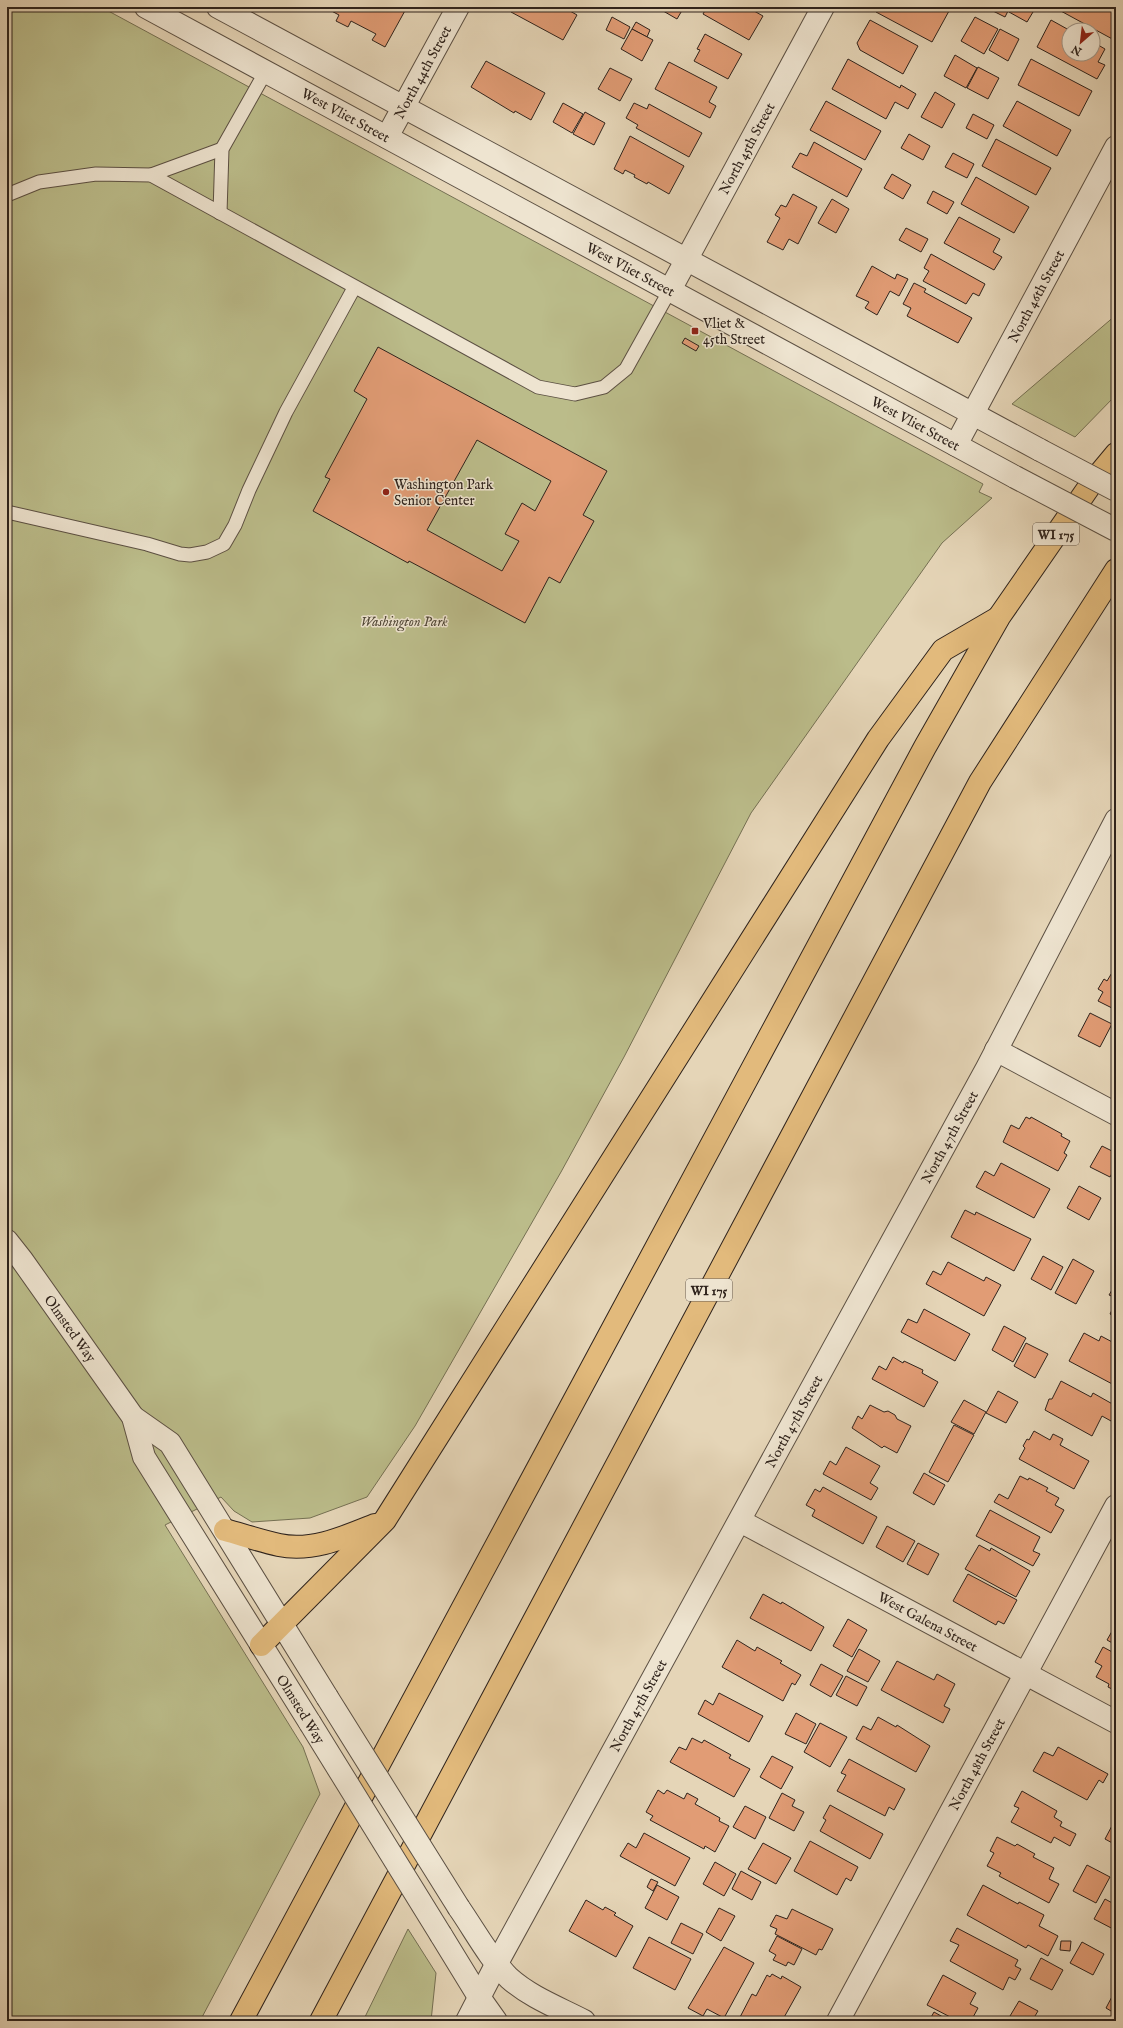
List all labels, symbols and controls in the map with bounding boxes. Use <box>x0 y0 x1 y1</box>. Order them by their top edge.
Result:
north arrow <box>1061 22 1101 62</box>
street label: North 44th Street <box>391 23 456 122</box>
text: N <box>1069 41 1085 59</box>
street label: West Vliet Street <box>298 85 393 147</box>
street label: North 45th Street <box>715 100 780 198</box>
street label: West Vliet Street <box>583 239 678 301</box>
street label: North 46th Street <box>1005 247 1069 346</box>
place label: Vliet & 45th Street <box>702 315 765 349</box>
marker: Vliet & 45th Street <box>690 326 700 336</box>
street label: West Vliet Street <box>868 393 963 455</box>
place label: Washington Park Senior Center <box>394 476 494 510</box>
marker: Washington Park Senior Center <box>381 487 391 497</box>
road number: WI 175 <box>1033 523 1079 545</box>
park label: Washington Park <box>360 613 448 632</box>
street label: North 47th Street <box>918 1088 983 1187</box>
road number: WI 175 <box>686 1279 732 1301</box>
street label: Olmsted Way <box>40 1292 100 1366</box>
street label: North 47th Street <box>762 1372 827 1471</box>
street label: West Galena Street <box>874 1588 981 1656</box>
street label: North 47th Street <box>606 1656 672 1755</box>
street label: Olmsted Way <box>272 1672 329 1748</box>
street label: North 48th Street <box>945 1715 1010 1814</box>

